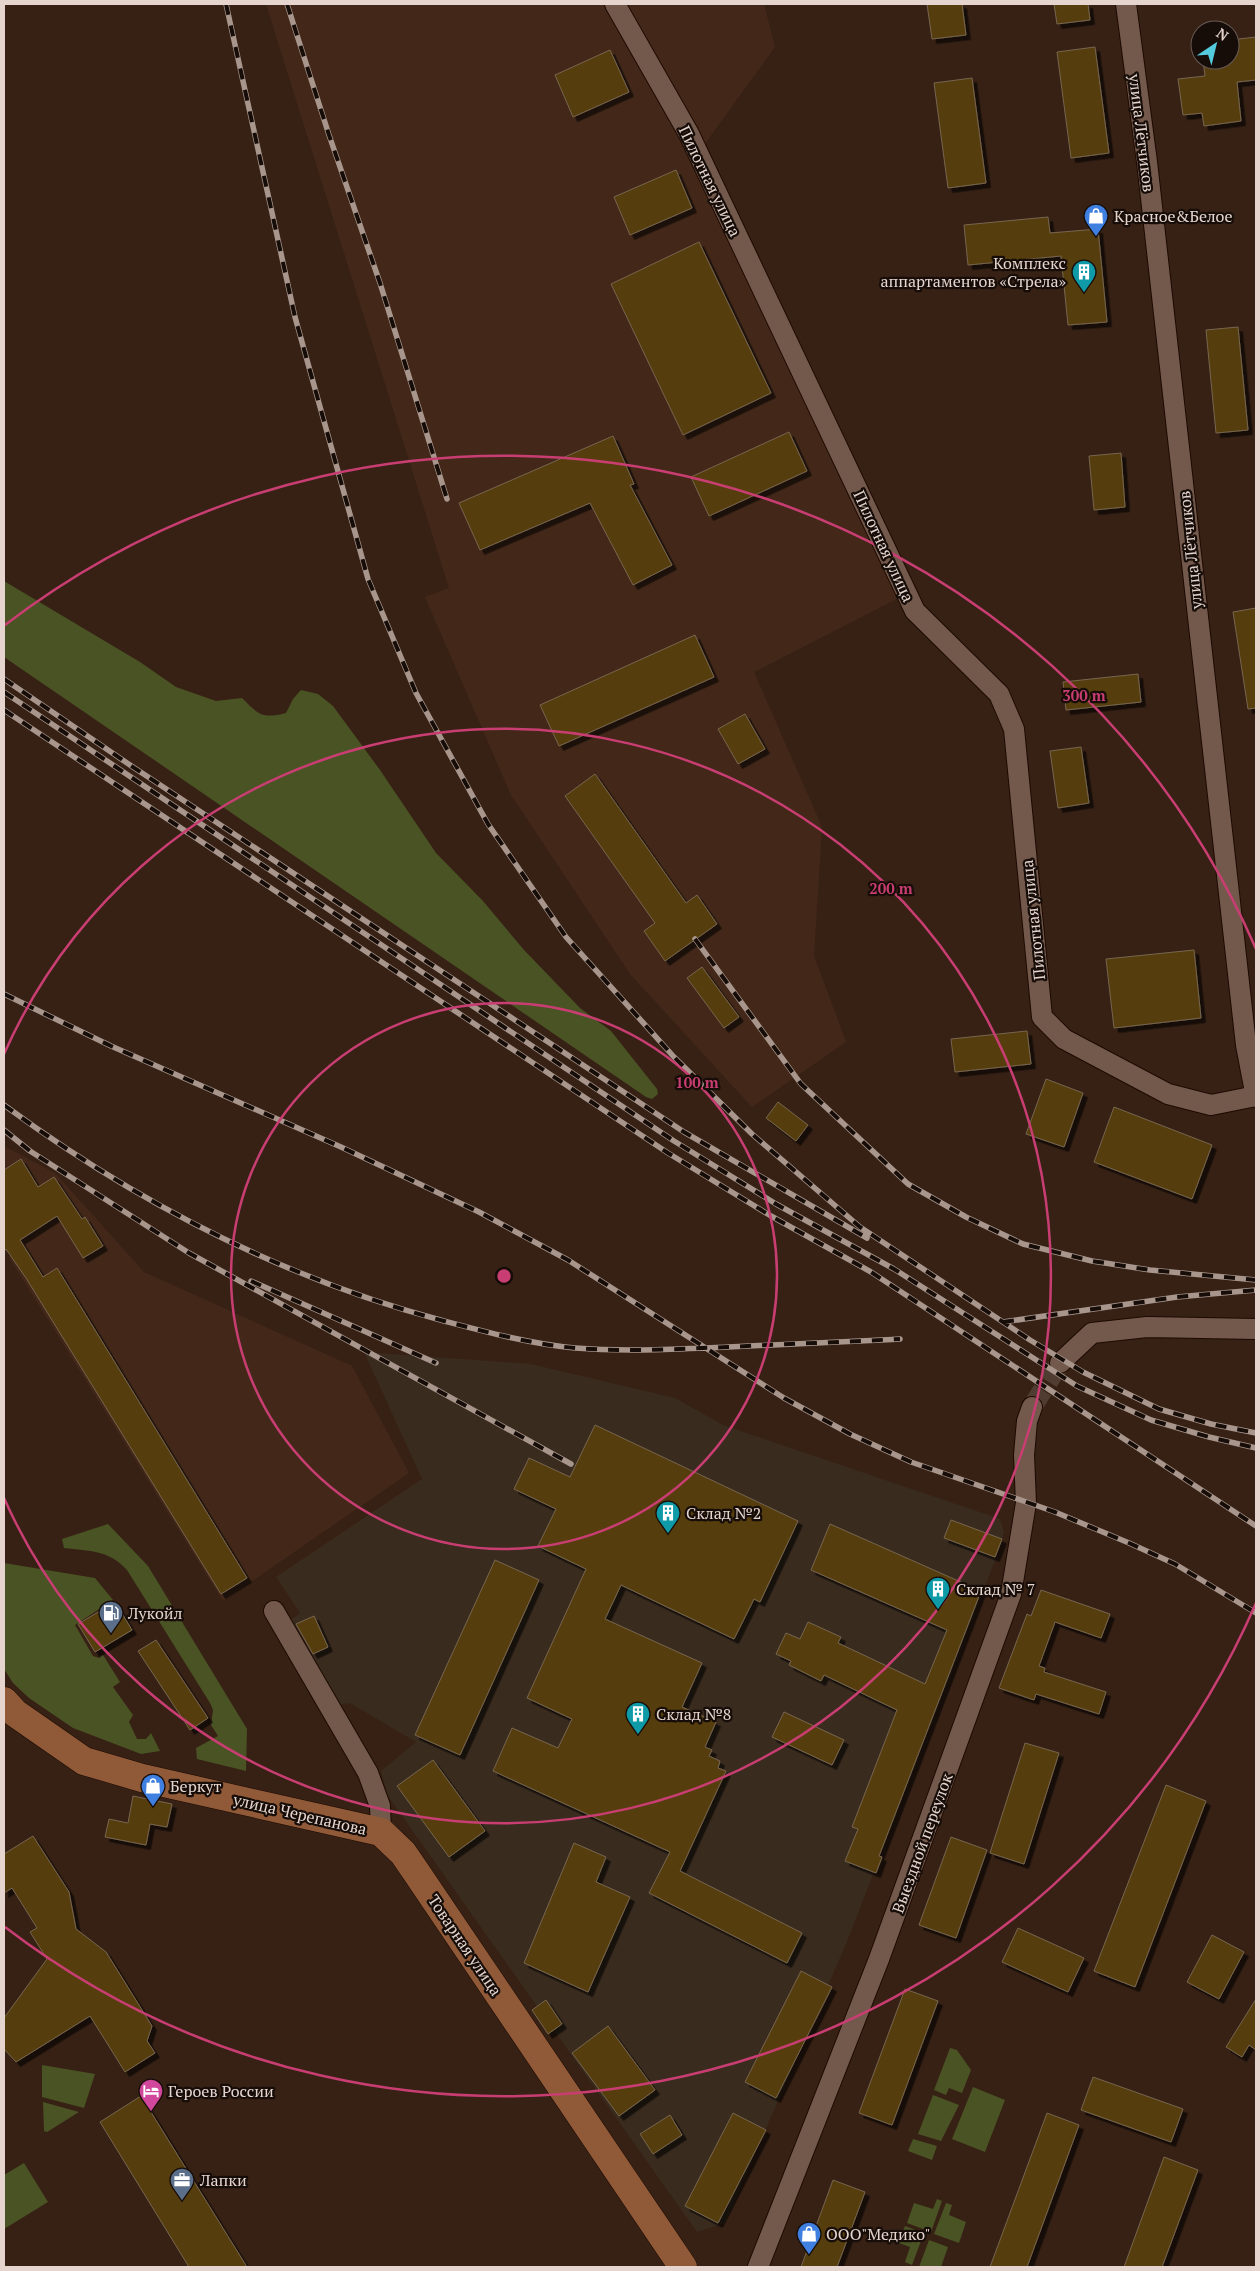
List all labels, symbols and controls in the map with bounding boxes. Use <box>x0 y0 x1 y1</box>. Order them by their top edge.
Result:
north arrow <box>1190 20 1240 70</box>
text: N <box>1213 23 1233 45</box>
street label: улица Лётчиков <box>1124 72 1160 193</box>
street label: Пилотная улица <box>674 122 746 240</box>
shop icon: Красное&Белое <box>1083 203 1109 237</box>
place label: Красное&Белое <box>1114 205 1232 227</box>
place label: Комплекс аппартаментов «Стрела» <box>880 252 1066 292</box>
building icon: Комплекс аппартаментов «Стрела» <box>1071 259 1097 293</box>
street label: Пилотная улица <box>848 487 920 605</box>
street label: улица Лётчиков <box>1173 490 1207 611</box>
text: 300 m <box>1062 685 1106 705</box>
street label: Пилотная улица <box>1016 859 1050 981</box>
text: 200 m <box>869 878 913 898</box>
text: 100 m <box>675 1072 719 1092</box>
centre of rings <box>495 1267 513 1285</box>
building icon: Склад №2 <box>655 1500 681 1534</box>
place label: Склад №2 <box>686 1502 761 1524</box>
building icon: Склад № 7 <box>925 1576 951 1610</box>
place label: Склад № 7 <box>956 1578 1035 1600</box>
fuel station icon: Лукойл <box>98 1600 124 1634</box>
place label: Лукойл <box>127 1602 183 1624</box>
building icon: Склад №8 <box>625 1701 651 1735</box>
place label: Склад №8 <box>656 1703 731 1725</box>
street label: Выездной переулок <box>886 1770 958 1916</box>
shop icon: Беркут <box>140 1773 166 1807</box>
place label: Беркут <box>170 1775 221 1797</box>
street label: улица Черепанова <box>230 1788 369 1840</box>
street label: Товарная улица <box>423 1890 507 2000</box>
hotel icon: Героев России <box>138 2078 164 2112</box>
place label: Героев России <box>168 2080 274 2102</box>
office icon: Лапки <box>169 2167 195 2201</box>
place label: Лапки <box>199 2169 247 2191</box>
shop icon: ООО"Медико" <box>796 2221 822 2255</box>
place label: ООО"Медико" <box>826 2223 931 2245</box>

